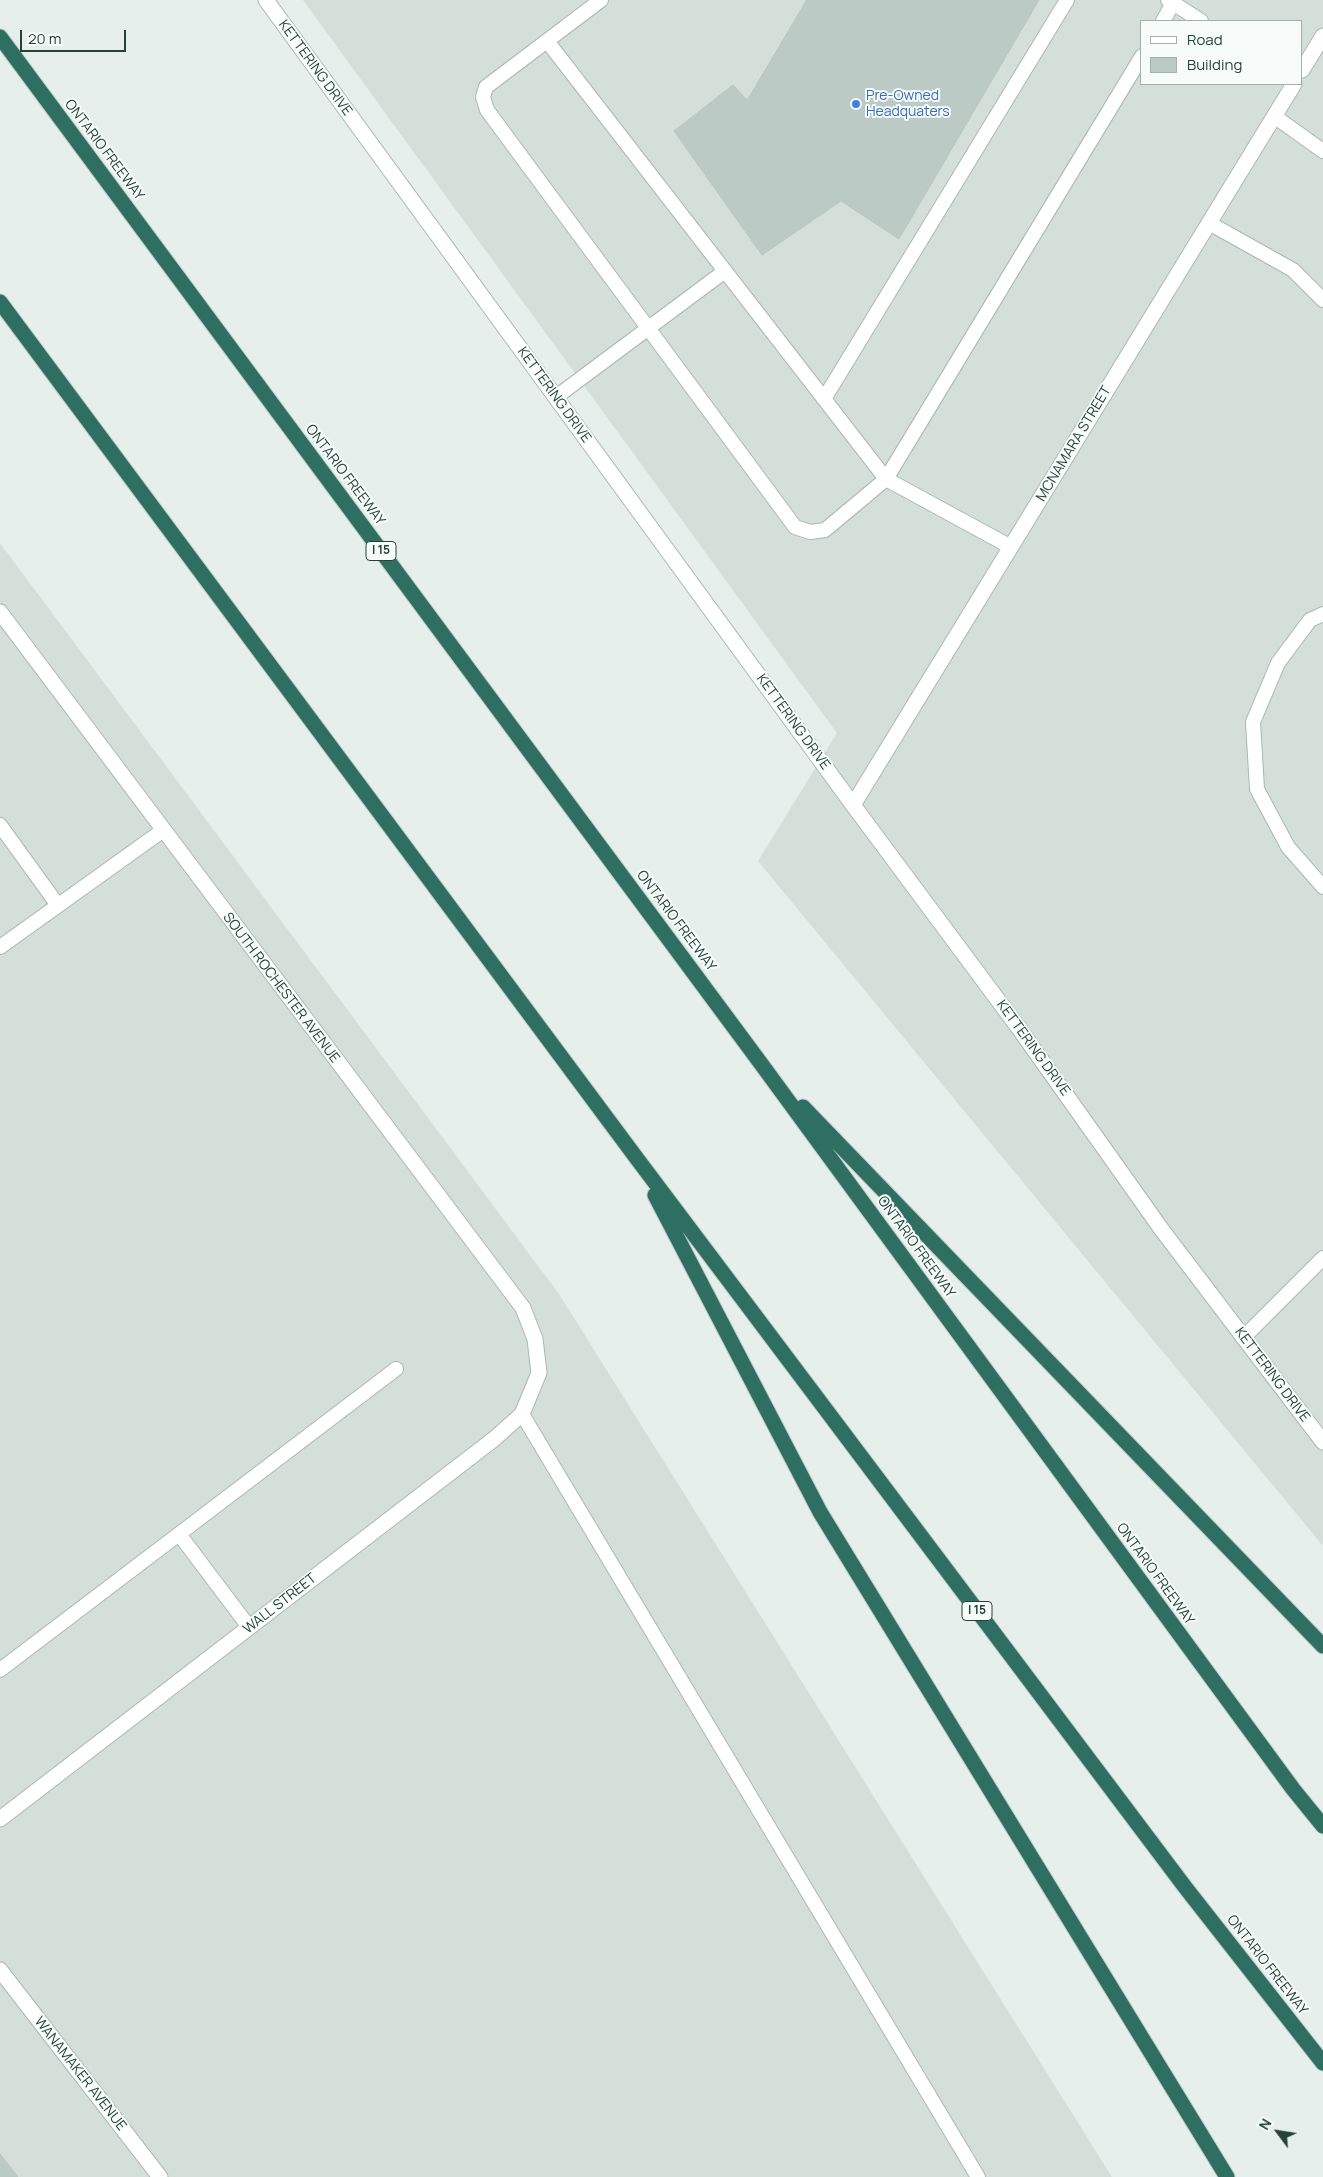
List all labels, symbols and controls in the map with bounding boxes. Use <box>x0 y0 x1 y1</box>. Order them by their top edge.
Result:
street label: KETTERING DRIVE <box>275 17 355 119</box>
scale bar <box>22 20 129 52</box>
legend <box>1140 20 1303 85</box>
text: 20 m <box>28 28 61 49</box>
text: Road <box>1187 29 1223 50</box>
text: Building <box>1187 54 1242 75</box>
place label: Pre-Owned Headquaters <box>866 88 950 120</box>
street label: ONTARIO FREEWAY <box>61 96 147 204</box>
marker: Pre-Owned Headquaters <box>850 98 862 110</box>
street label: KETTERING DRIVE <box>514 344 594 446</box>
street label: MCNAMARA STREET <box>1033 383 1115 505</box>
street label: ONTARIO FREEWAY <box>302 421 388 529</box>
road number: I 15 <box>366 542 396 560</box>
street label: KETTERING DRIVE <box>753 671 833 773</box>
street label: ONTARIO FREEWAY <box>633 867 719 975</box>
street label: SOUTH ROCHESTER AVENUE <box>219 910 343 1066</box>
street label: KETTERING DRIVE <box>993 997 1073 1099</box>
street label: ONTARIO FREEWAY <box>874 1193 958 1301</box>
street label: KETTERING DRIVE <box>1231 1324 1313 1426</box>
street label: ONTARIO FREEWAY <box>1113 1520 1197 1628</box>
street label: WALL STREET <box>240 1570 320 1638</box>
road number: I 15 <box>962 1602 992 1620</box>
street label: ONTARIO FREEWAY <box>1223 1912 1311 2018</box>
street label: WANAMAKER AVENUE <box>30 2014 130 2134</box>
north arrow <box>1253 2107 1303 2157</box>
text: N <box>1254 2115 1275 2133</box>

